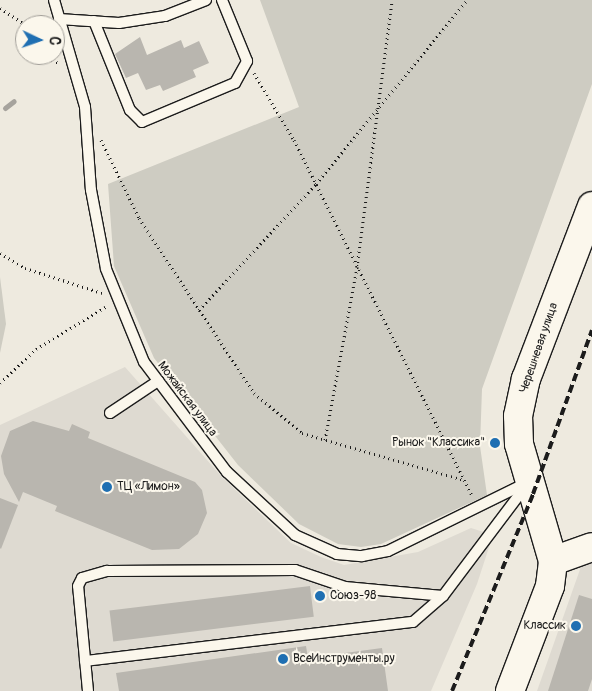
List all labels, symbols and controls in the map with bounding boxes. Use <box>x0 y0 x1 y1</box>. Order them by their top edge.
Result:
north arrow <box>15 15 65 65</box>
text: С <box>46 36 63 46</box>
street label: Черешневая улица <box>517 301 561 395</box>
street label: Можайская улица <box>154 359 220 439</box>
place label: Рынок "Классика" <box>392 436 485 450</box>
marker: Рынок "Классика" <box>489 437 501 449</box>
place label: ТЦ «Лимон» <box>117 480 180 494</box>
marker: ТЦ «Лимон» <box>101 481 113 493</box>
place label: Союз-98 <box>330 589 376 603</box>
marker: Союз-98 <box>314 590 326 602</box>
place label: Классик <box>523 619 566 633</box>
marker: Классик <box>570 620 582 632</box>
place label: ВсеИнструменты.ру <box>293 652 395 666</box>
marker: ВсеИнструменты.ру <box>277 653 289 665</box>

